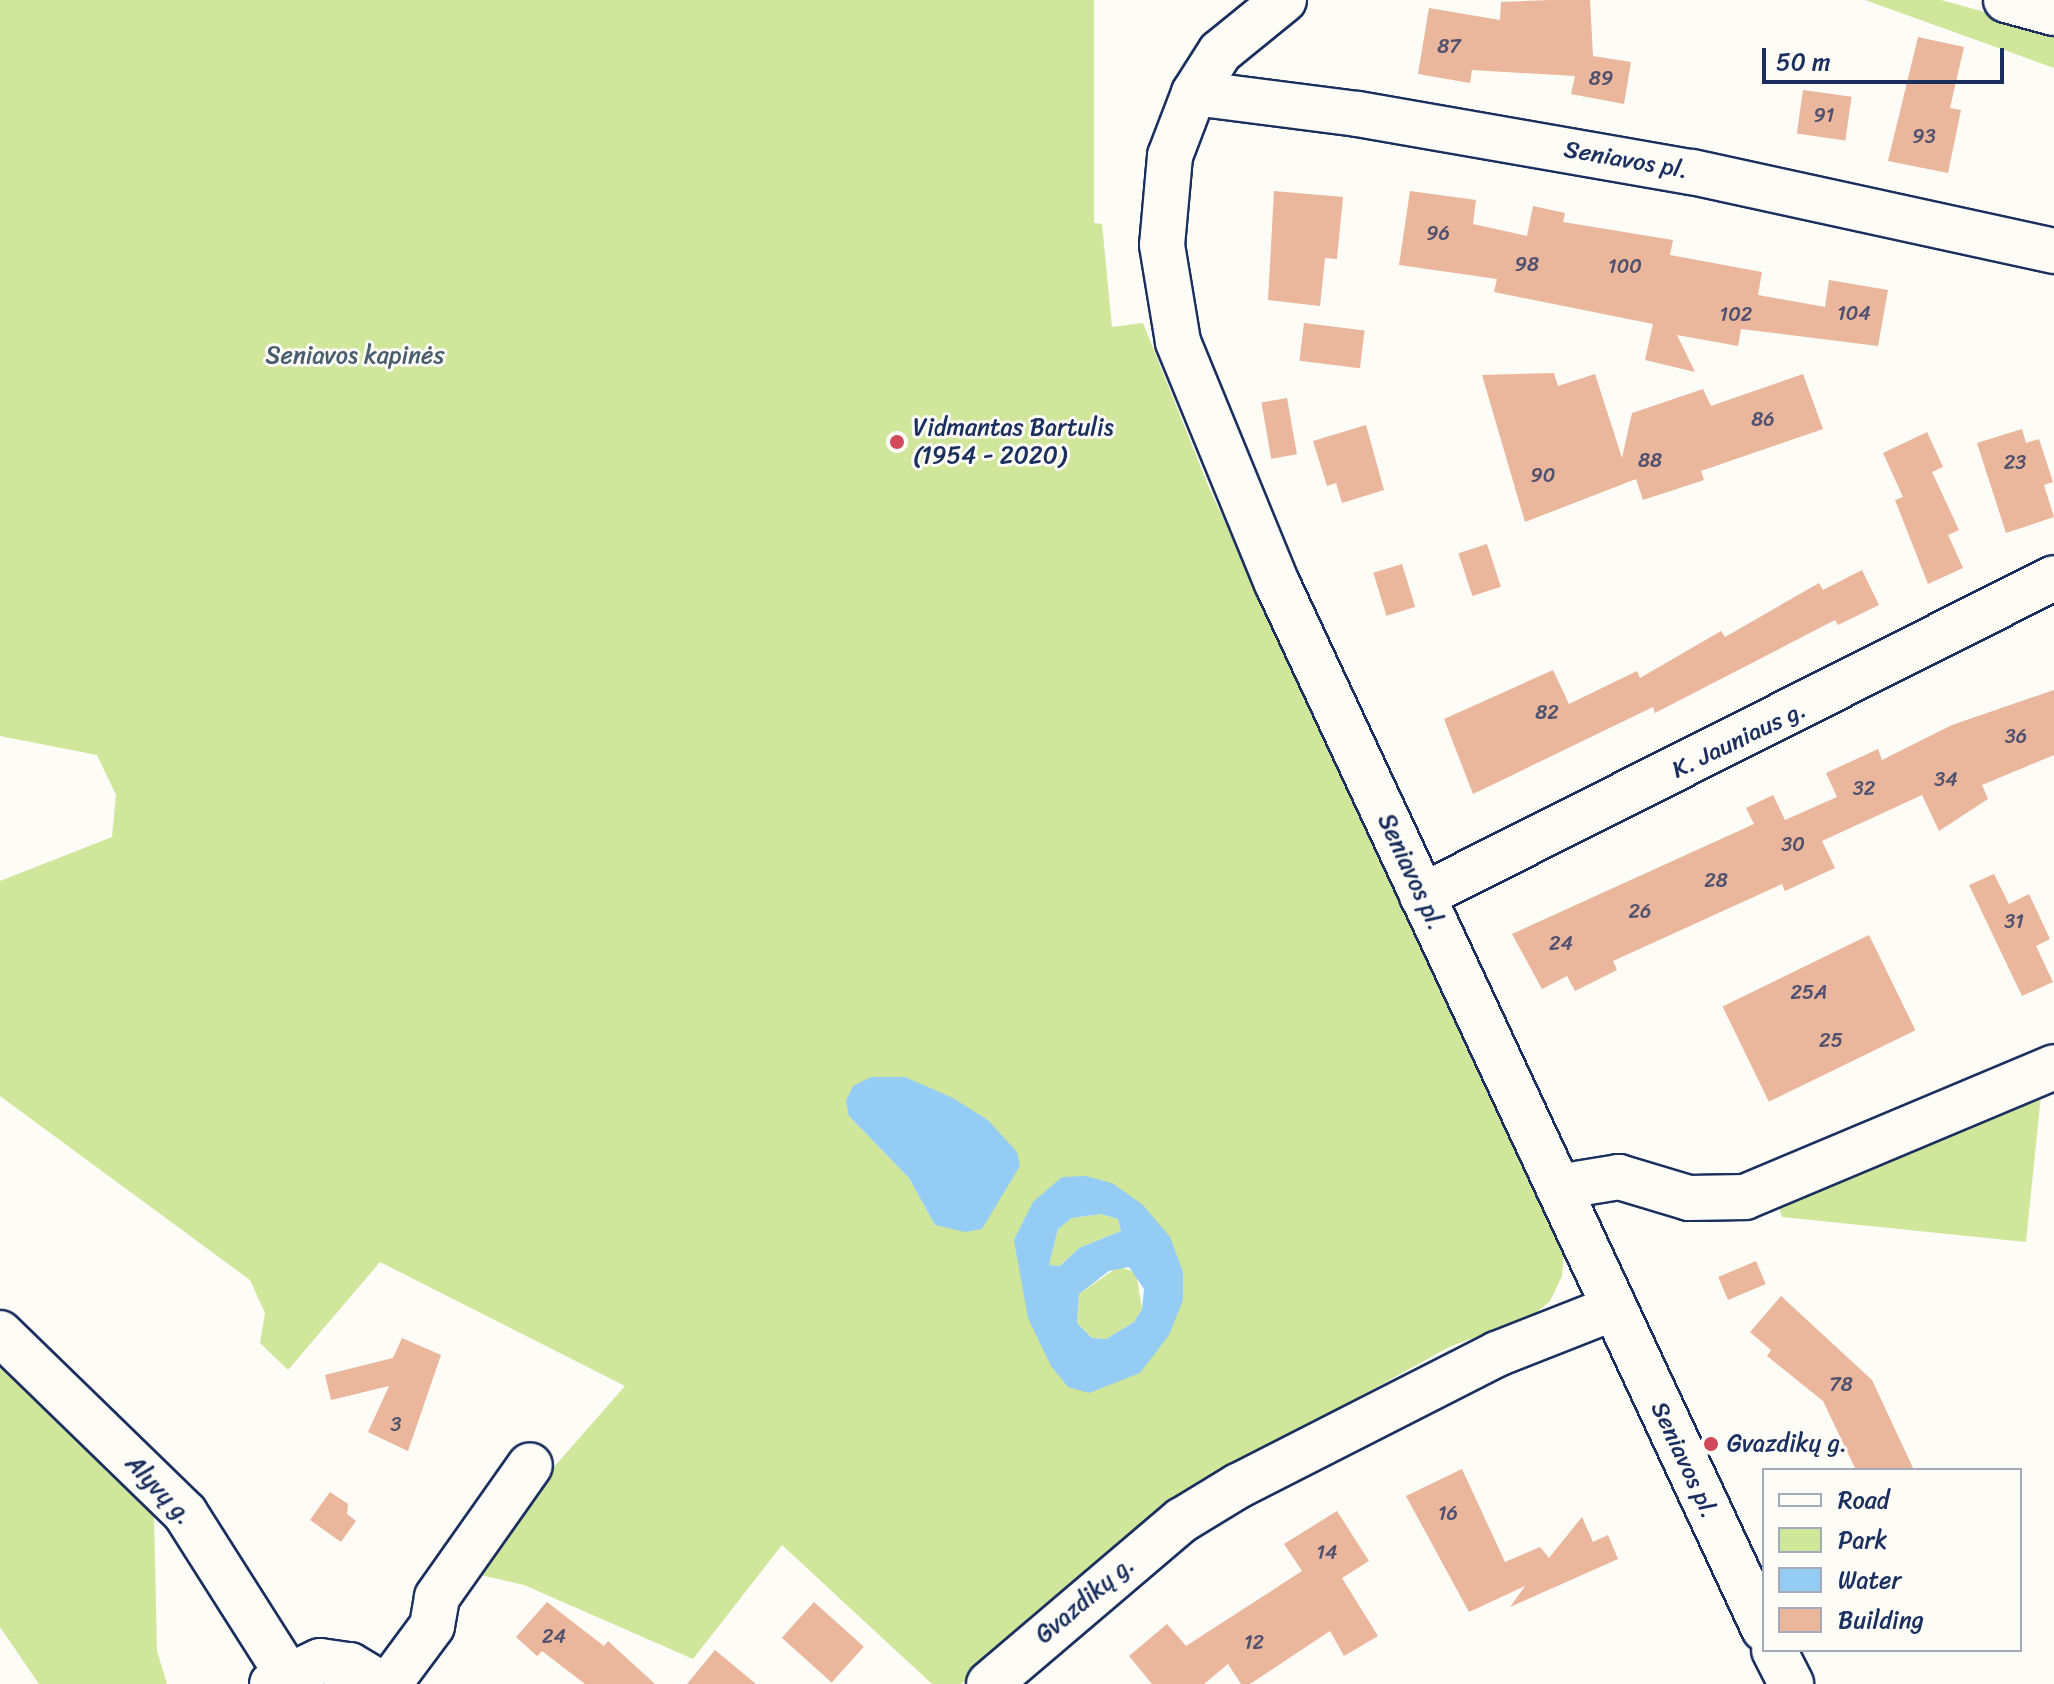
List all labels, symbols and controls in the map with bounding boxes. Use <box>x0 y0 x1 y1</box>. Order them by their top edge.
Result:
scale bar <box>1766 32 2008 82</box>
house number: 87 <box>1437 34 1461 58</box>
text: 50 m <box>1776 41 1831 83</box>
house number: 89 <box>1589 66 1613 90</box>
house number: 91 <box>1814 103 1834 127</box>
house number: 93 <box>1912 124 1936 148</box>
street label: Seniavos pl. <box>1562 135 1690 185</box>
house number: 96 <box>1426 221 1450 245</box>
house number: 98 <box>1515 252 1539 276</box>
house number: 100 <box>1608 254 1642 278</box>
house number: 104 <box>1837 301 1871 325</box>
house number: 102 <box>1720 302 1752 326</box>
park label: Seniavos kapinės <box>266 342 444 370</box>
house number: 86 <box>1751 407 1775 431</box>
place label: Vidmantas Bartulis (1954 - 2020) <box>913 414 1115 470</box>
marker: Vidmantas Bartulis (1954 - 2020) <box>888 433 906 451</box>
house number: 88 <box>1638 448 1662 472</box>
house number: 23 <box>2004 450 2026 474</box>
house number: 90 <box>1531 463 1555 487</box>
street label: K. Jauniaus g. <box>1667 695 1811 785</box>
house number: 82 <box>1535 700 1559 724</box>
house number: 36 <box>2005 724 2027 748</box>
house number: 34 <box>1934 767 1958 791</box>
house number: 32 <box>1853 776 1875 800</box>
street label: Seniavos pl. <box>1371 809 1451 935</box>
house number: 30 <box>1781 832 1805 856</box>
house number: 28 <box>1704 868 1728 892</box>
house number: 26 <box>1629 899 1651 923</box>
house number: 31 <box>2004 909 2024 933</box>
house number: 24 <box>1549 931 1573 955</box>
house number: 25A <box>1791 980 1827 1004</box>
house number: 25 <box>1819 1028 1843 1052</box>
house number: 78 <box>1829 1372 1853 1396</box>
street label: Seniavos pl. <box>1644 1397 1724 1523</box>
house number: 3 <box>391 1412 401 1436</box>
place label: Gvazdikų g. <box>1727 1430 1847 1458</box>
marker: Gvazdikų g. <box>1702 1435 1720 1453</box>
street label: Alyvų g. <box>120 1449 198 1531</box>
legend <box>1762 1468 2022 1652</box>
text: Road <box>1838 1479 1889 1521</box>
house number: 16 <box>1438 1501 1458 1525</box>
text: Park <box>1838 1519 1887 1561</box>
house number: 14 <box>1316 1540 1338 1564</box>
street label: Gvazdikų g. <box>1030 1550 1140 1650</box>
text: Water <box>1838 1559 1901 1601</box>
text: Building <box>1838 1599 1924 1641</box>
house number: 24 <box>542 1624 566 1648</box>
house number: 12 <box>1244 1630 1264 1654</box>

